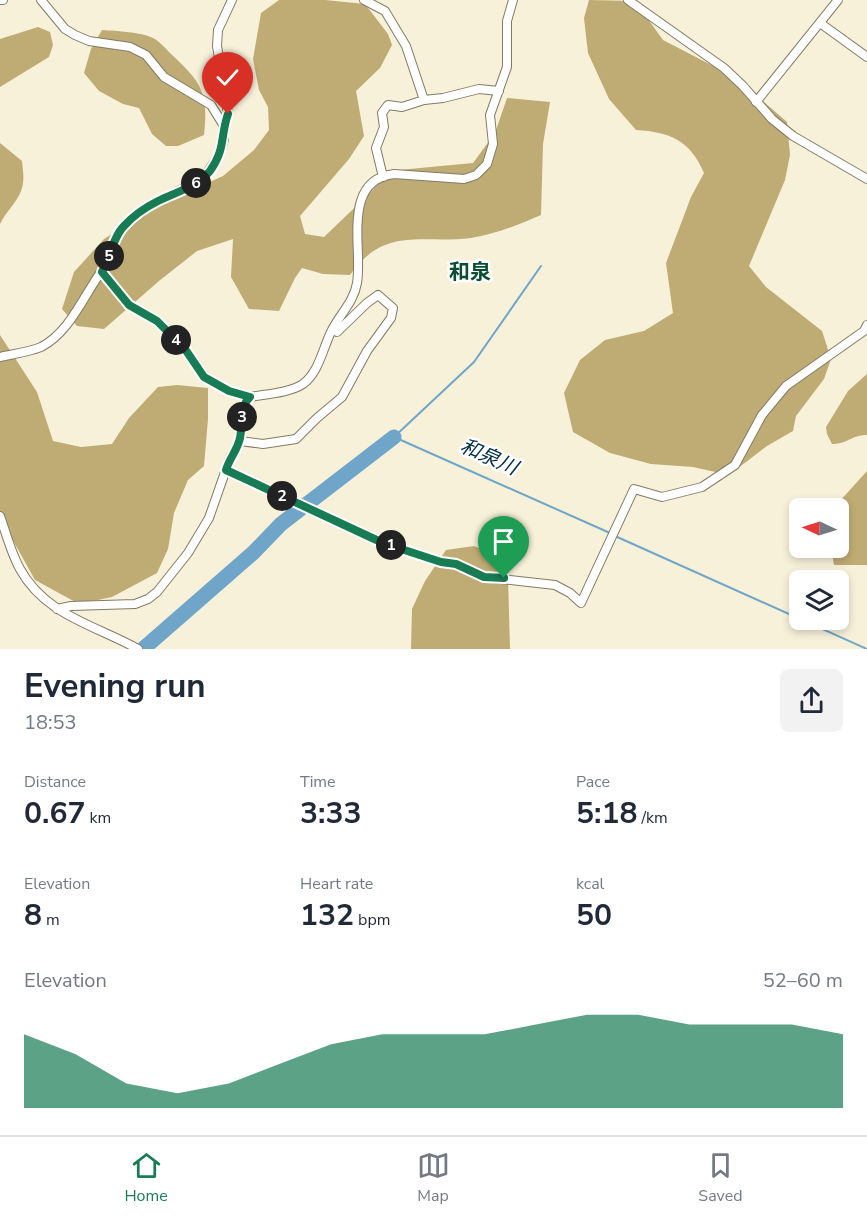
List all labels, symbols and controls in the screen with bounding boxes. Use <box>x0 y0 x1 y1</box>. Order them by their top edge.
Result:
pin <box>202 52 253 114</box>
icon: check <box>211 61 244 94</box>
pin: 6 <box>181 168 211 198</box>
text: 6 <box>191 172 201 194</box>
pin: 5 <box>94 241 124 271</box>
text: 5 <box>104 245 114 267</box>
district label: 和泉 <box>449 258 491 286</box>
pin: 4 <box>161 325 191 355</box>
text: 4 <box>171 329 181 351</box>
pin: 3 <box>227 402 257 432</box>
text: 3 <box>237 406 247 428</box>
water label: 和泉川 <box>456 432 524 482</box>
pin: 2 <box>267 481 297 511</box>
text: 2 <box>277 485 287 507</box>
north arrow <box>789 498 849 558</box>
map controls <box>789 498 849 630</box>
pin <box>478 516 529 578</box>
icon: arrive <box>487 525 520 558</box>
pin: 1 <box>376 530 406 560</box>
text: 1 <box>386 534 396 556</box>
button: layers <box>789 570 849 630</box>
text: Evening run <box>24 664 206 709</box>
button: share <box>780 669 843 732</box>
text: 18:53 <box>24 709 77 736</box>
text: Distance <box>24 771 86 793</box>
text: Time <box>300 771 336 793</box>
text: Pace <box>576 771 610 793</box>
text: 0.67 <box>24 793 85 834</box>
text: 3:33 <box>300 793 361 834</box>
text: 5:18 <box>576 793 637 834</box>
text: km <box>85 807 111 829</box>
text: /km <box>637 807 668 829</box>
text: Elevation <box>24 873 90 895</box>
text: Heart rate <box>300 873 373 895</box>
text: kcal <box>576 873 604 895</box>
text: 8 <box>24 895 42 936</box>
text: 132 <box>300 895 354 936</box>
text: 50 <box>576 895 612 936</box>
text: m <box>42 909 60 931</box>
text: bpm <box>354 909 390 931</box>
text: Elevation <box>24 967 107 994</box>
text: 52–60 m <box>763 967 843 994</box>
tab: Home <box>124 1149 168 1207</box>
tab: Map <box>417 1149 450 1207</box>
tab: Saved <box>698 1149 743 1207</box>

